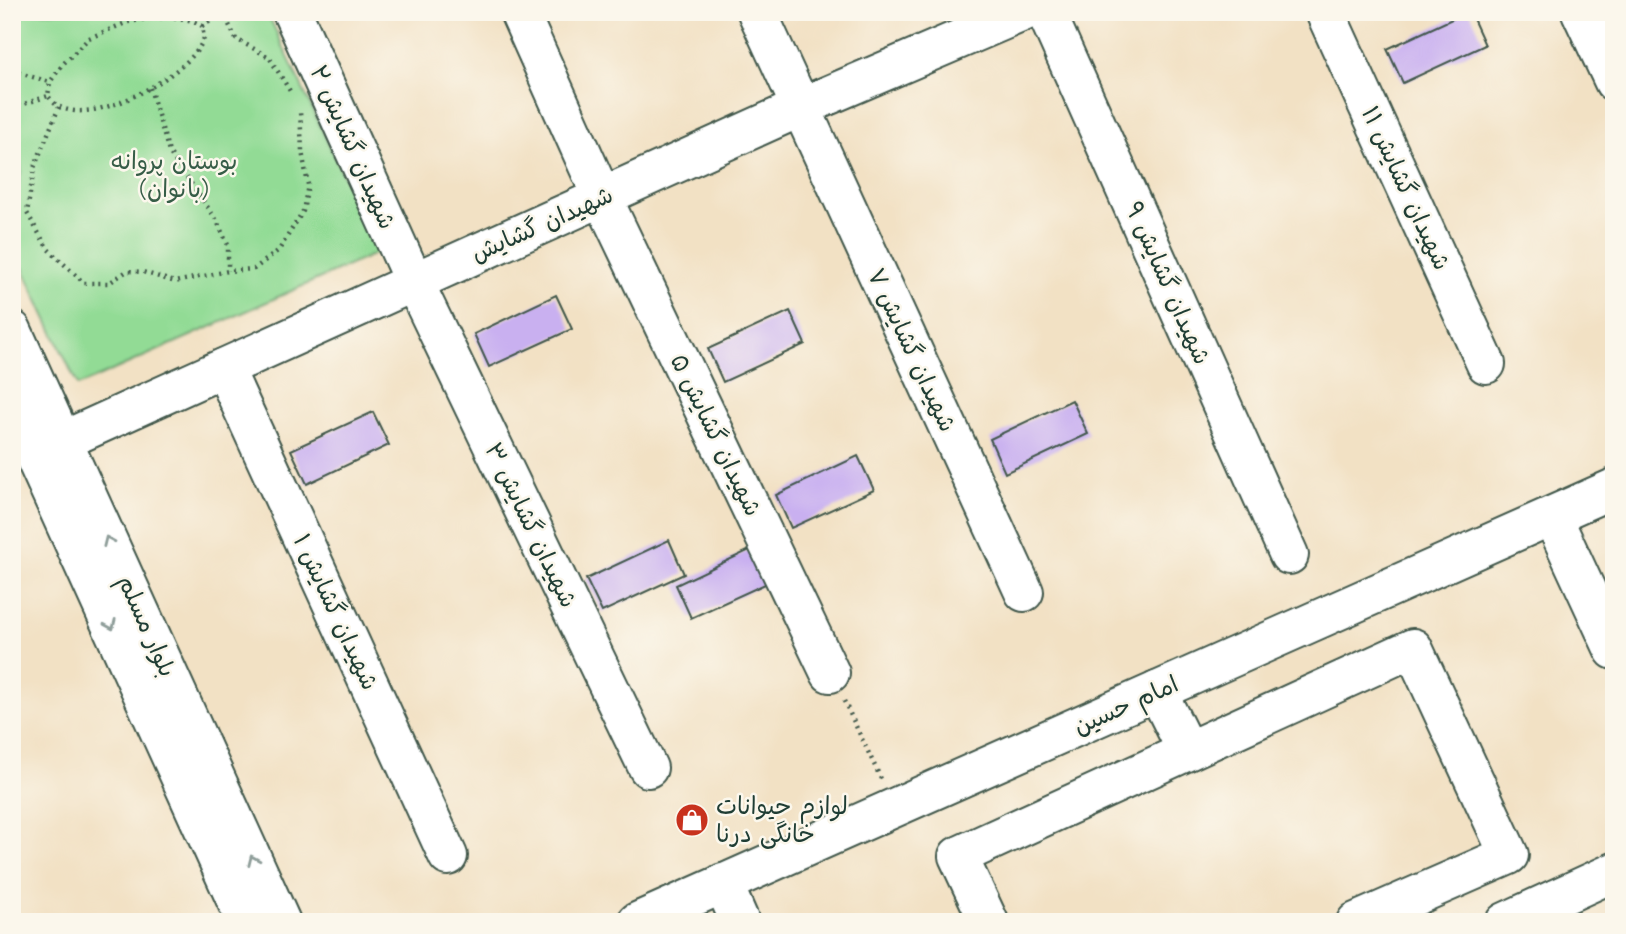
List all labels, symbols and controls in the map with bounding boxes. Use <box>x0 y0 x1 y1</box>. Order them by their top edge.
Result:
street label: شهیدان گشایش ۲ <box>304 61 402 233</box>
street label: شهیدان گشایش ۱۱ <box>1356 102 1456 274</box>
park label: بوستان پروانه (بانوان) <box>111 147 237 204</box>
street label: شهیدان گشایش <box>467 180 617 268</box>
street label: شهیدان گشایش ۹ <box>1120 197 1216 369</box>
street label: شهیدان گشایش ۷ <box>862 264 962 436</box>
street label: شهیدان گشایش ۵ <box>665 349 767 521</box>
street label: شهیدان گشایش ۳ <box>479 438 583 612</box>
street label: شهیدان گشایش ۱ <box>288 530 384 694</box>
one-way arrow <box>102 536 116 548</box>
street label: بلوار مسلم <box>109 571 182 683</box>
one-way arrow <box>103 618 117 630</box>
street label: امام حسین <box>1069 670 1184 744</box>
place label: لوازم حیوانات خانگی درنا <box>716 792 848 849</box>
shop icon: لوازم حیوانات خانگی درنا <box>673 801 711 839</box>
one-way arrow <box>247 854 261 867</box>

